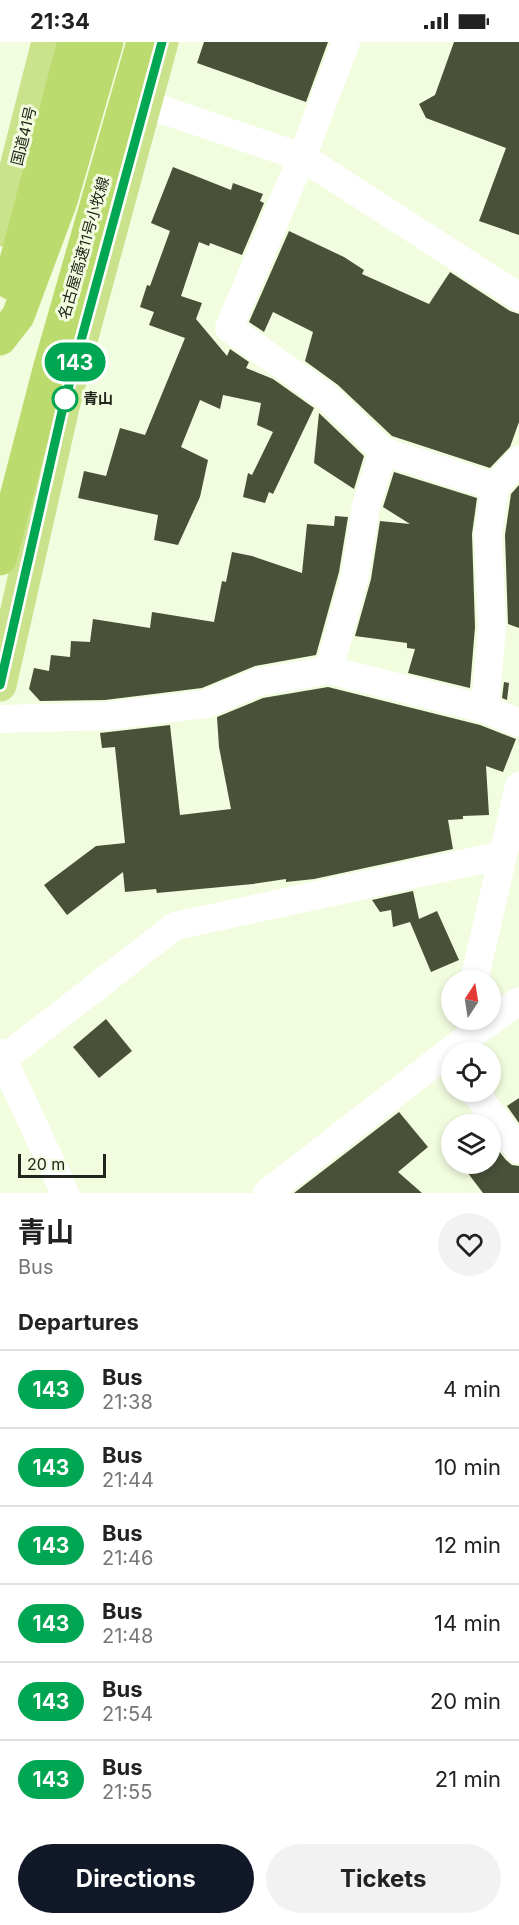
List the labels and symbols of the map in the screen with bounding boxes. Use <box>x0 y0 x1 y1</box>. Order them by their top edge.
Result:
street label: 国道41号 <box>7 104 40 168</box>
street label: 名古屋高速11号小牧線 <box>54 174 113 321</box>
line badge: 143 <box>40 342 110 382</box>
marker: 青山 <box>52 386 78 412</box>
place label: 青山 <box>83 389 113 408</box>
north arrow <box>441 970 501 1030</box>
scale bar <box>18 1151 106 1178</box>

